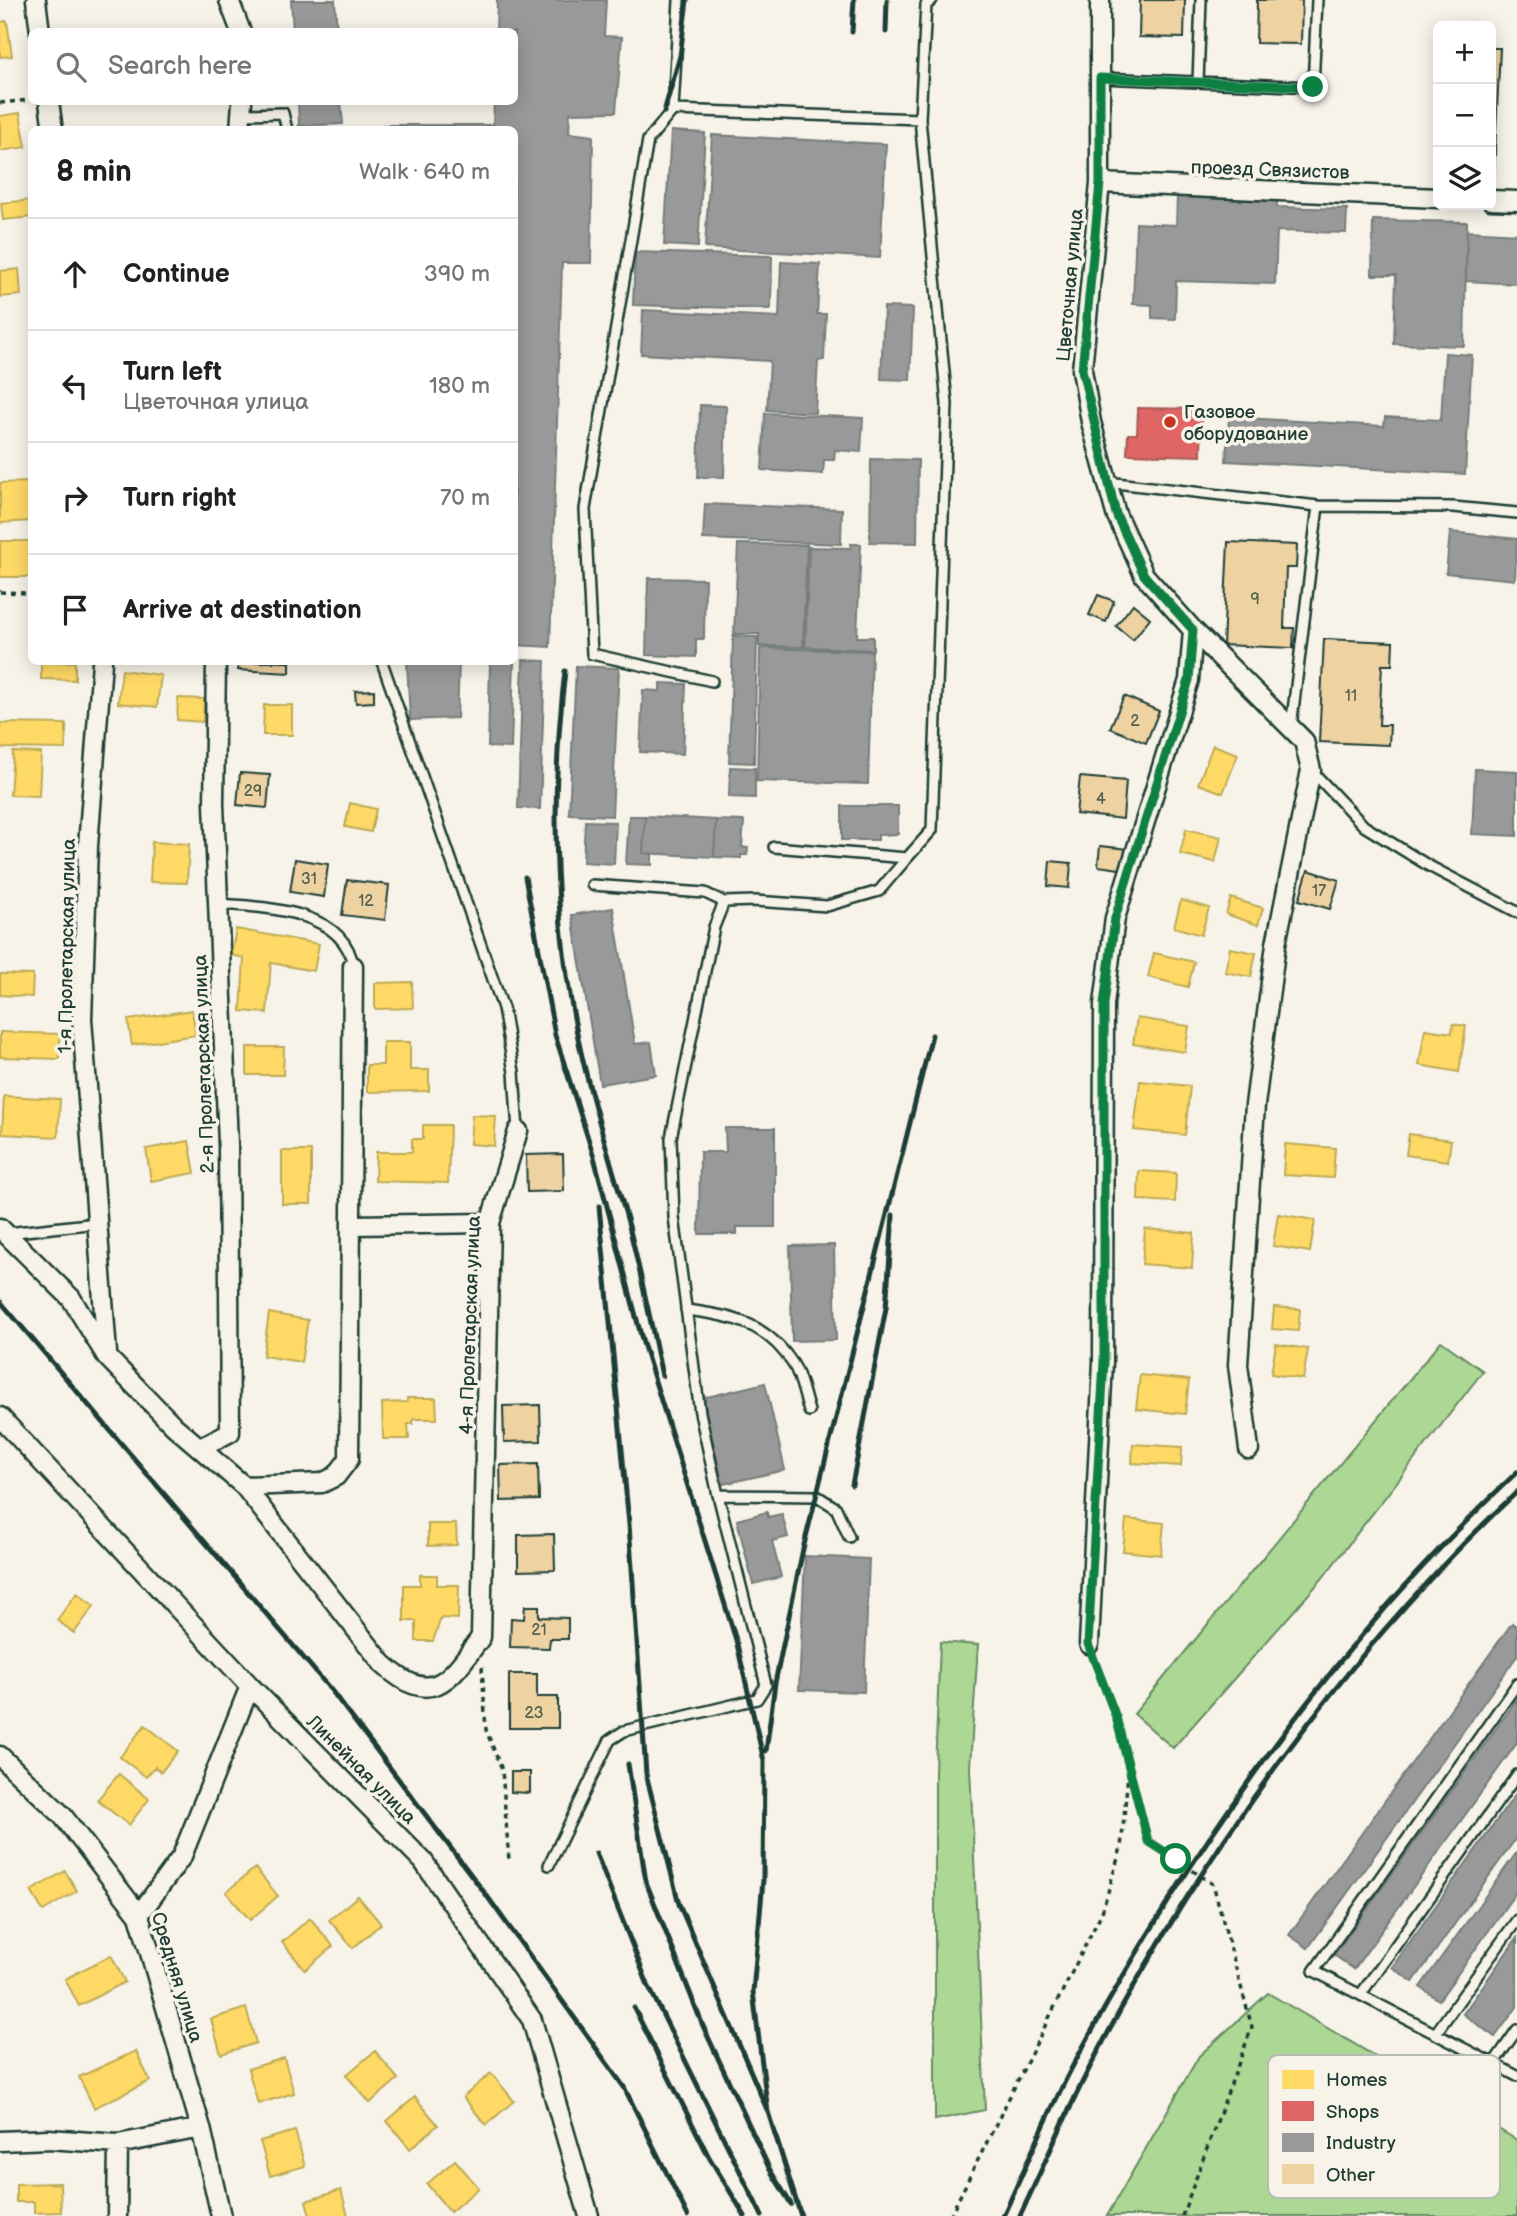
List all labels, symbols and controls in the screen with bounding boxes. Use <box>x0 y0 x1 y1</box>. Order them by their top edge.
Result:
map controls <box>1433 21 1496 210</box>
button: + <box>1433 21 1496 84</box>
search box <box>28 28 518 105</box>
icon: search <box>52 48 90 86</box>
text: Search here <box>108 51 252 82</box>
route end <box>1297 71 1328 102</box>
button: − <box>1433 84 1496 147</box>
button: layers <box>1433 147 1496 210</box>
text: 8 min <box>56 154 132 190</box>
street label: проезд Связистов <box>1190 156 1350 185</box>
text: Walk · 640 m <box>359 158 490 186</box>
street label: Цветочная улица <box>1052 208 1089 363</box>
icon: ahead <box>56 255 94 293</box>
text: Continue <box>123 259 230 290</box>
text: 390 m <box>424 260 490 288</box>
text: Turn left <box>123 357 222 388</box>
icon: left <box>56 367 94 405</box>
text: 180 m <box>429 372 490 400</box>
text: Цветочная улица <box>123 388 309 416</box>
place label: Газовое оборудование <box>1184 401 1309 446</box>
marker: Газовое оборудование <box>1162 414 1178 430</box>
icon: right <box>56 479 94 517</box>
text: Turn right <box>123 483 236 514</box>
text: 70 m <box>440 484 490 512</box>
house number: 9 <box>1250 590 1260 609</box>
icon: arrive <box>56 591 94 629</box>
text: Arrive at destination <box>123 595 362 626</box>
house number: 11 <box>1345 687 1357 706</box>
house number: 2 <box>1130 712 1140 731</box>
house number: 29 <box>244 782 262 801</box>
house number: 4 <box>1096 790 1106 809</box>
street label: 1-я Пролетарская улица <box>54 838 81 1054</box>
house number: 31 <box>301 870 317 889</box>
house number: 17 <box>1312 882 1326 901</box>
house number: 12 <box>358 892 374 911</box>
street label: 2-я Пролетарская улица <box>189 954 220 1174</box>
street label: 4-я Пролетарская улица <box>455 1215 486 1435</box>
house number: 21 <box>531 1621 547 1640</box>
house number: 23 <box>525 1704 544 1723</box>
street label: Линейная улица <box>301 1710 420 1829</box>
route start <box>1160 1843 1191 1874</box>
street label: Средняя улица <box>146 1909 207 2045</box>
legend <box>1268 2055 1500 2198</box>
text: Homes <box>1326 2069 1387 2092</box>
text: Shops <box>1326 2101 1379 2124</box>
text: Industry <box>1326 2132 1396 2155</box>
text: Other <box>1326 2164 1376 2187</box>

